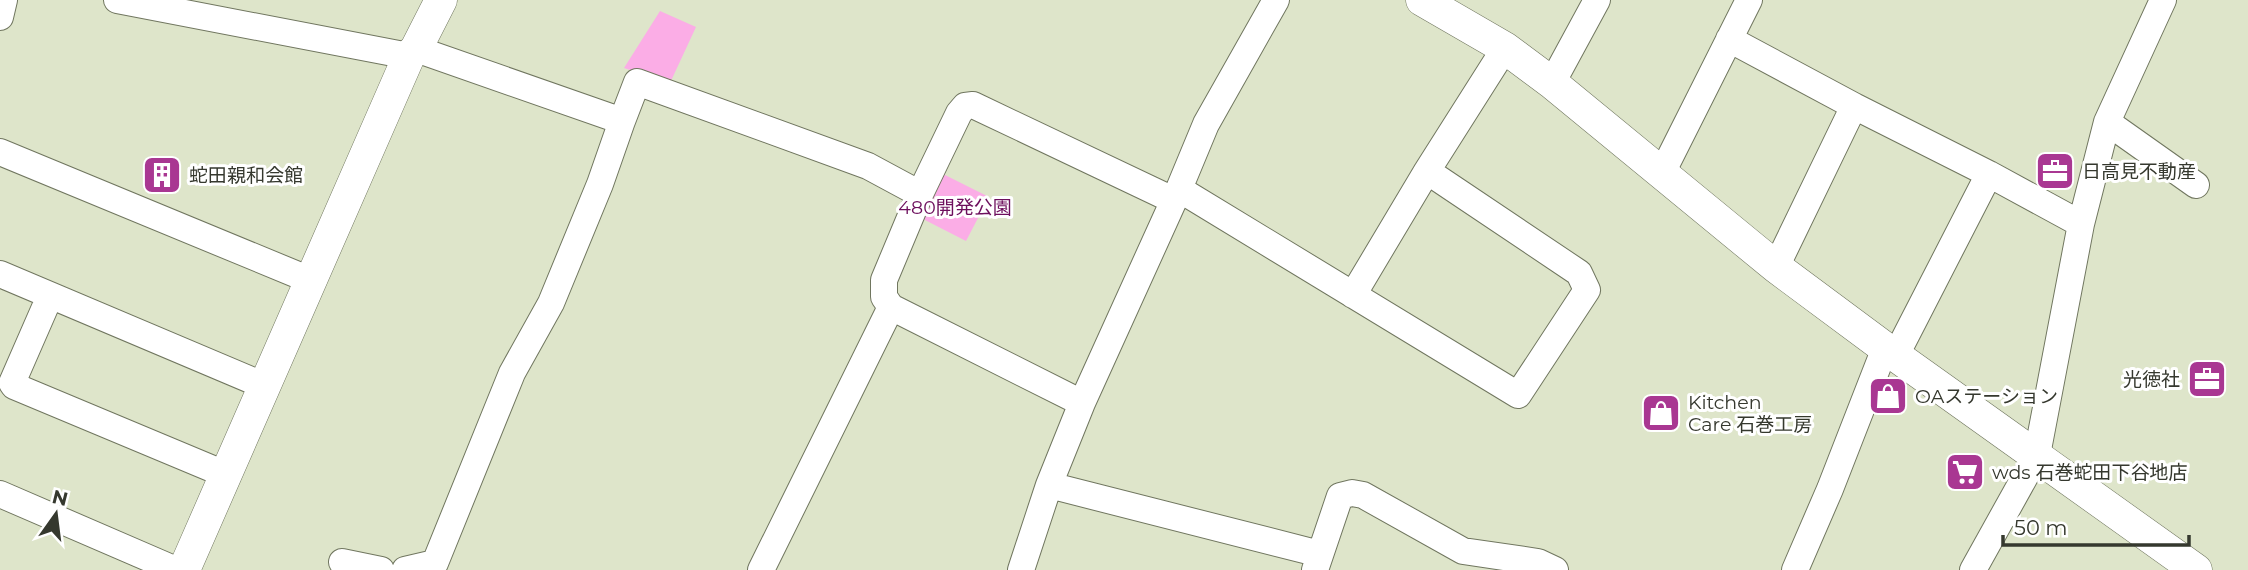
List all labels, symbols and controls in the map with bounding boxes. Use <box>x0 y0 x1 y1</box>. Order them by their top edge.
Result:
office icon: 日高見不動産 <box>2034 150 2076 192</box>
building icon: 蛇田親和会館 <box>141 154 183 196</box>
place label: 日高見不動産 <box>2082 160 2196 183</box>
place label: 蛇田親和会館 <box>189 164 303 187</box>
park label: 480開発公園 <box>898 196 1012 219</box>
office icon: 光徳社 <box>2186 358 2228 400</box>
place label: 光徳社 <box>2123 368 2180 391</box>
shop icon: OAステーション <box>1867 375 1909 417</box>
place label: OAステーション <box>1915 385 2058 408</box>
place label: Kitchen Care 石巻工房 <box>1688 391 1812 436</box>
shop icon: Kitchen Care 石巻工房 <box>1640 392 1682 434</box>
supermarket icon: wds 石巻蛇田下谷地店 <box>1944 451 1986 493</box>
place label: wds 石巻蛇田下谷地店 <box>1992 461 2188 484</box>
north arrow <box>21 479 91 549</box>
text: N <box>50 485 70 511</box>
scale bar <box>2003 504 2188 548</box>
text: 50 m <box>2014 515 2068 540</box>

